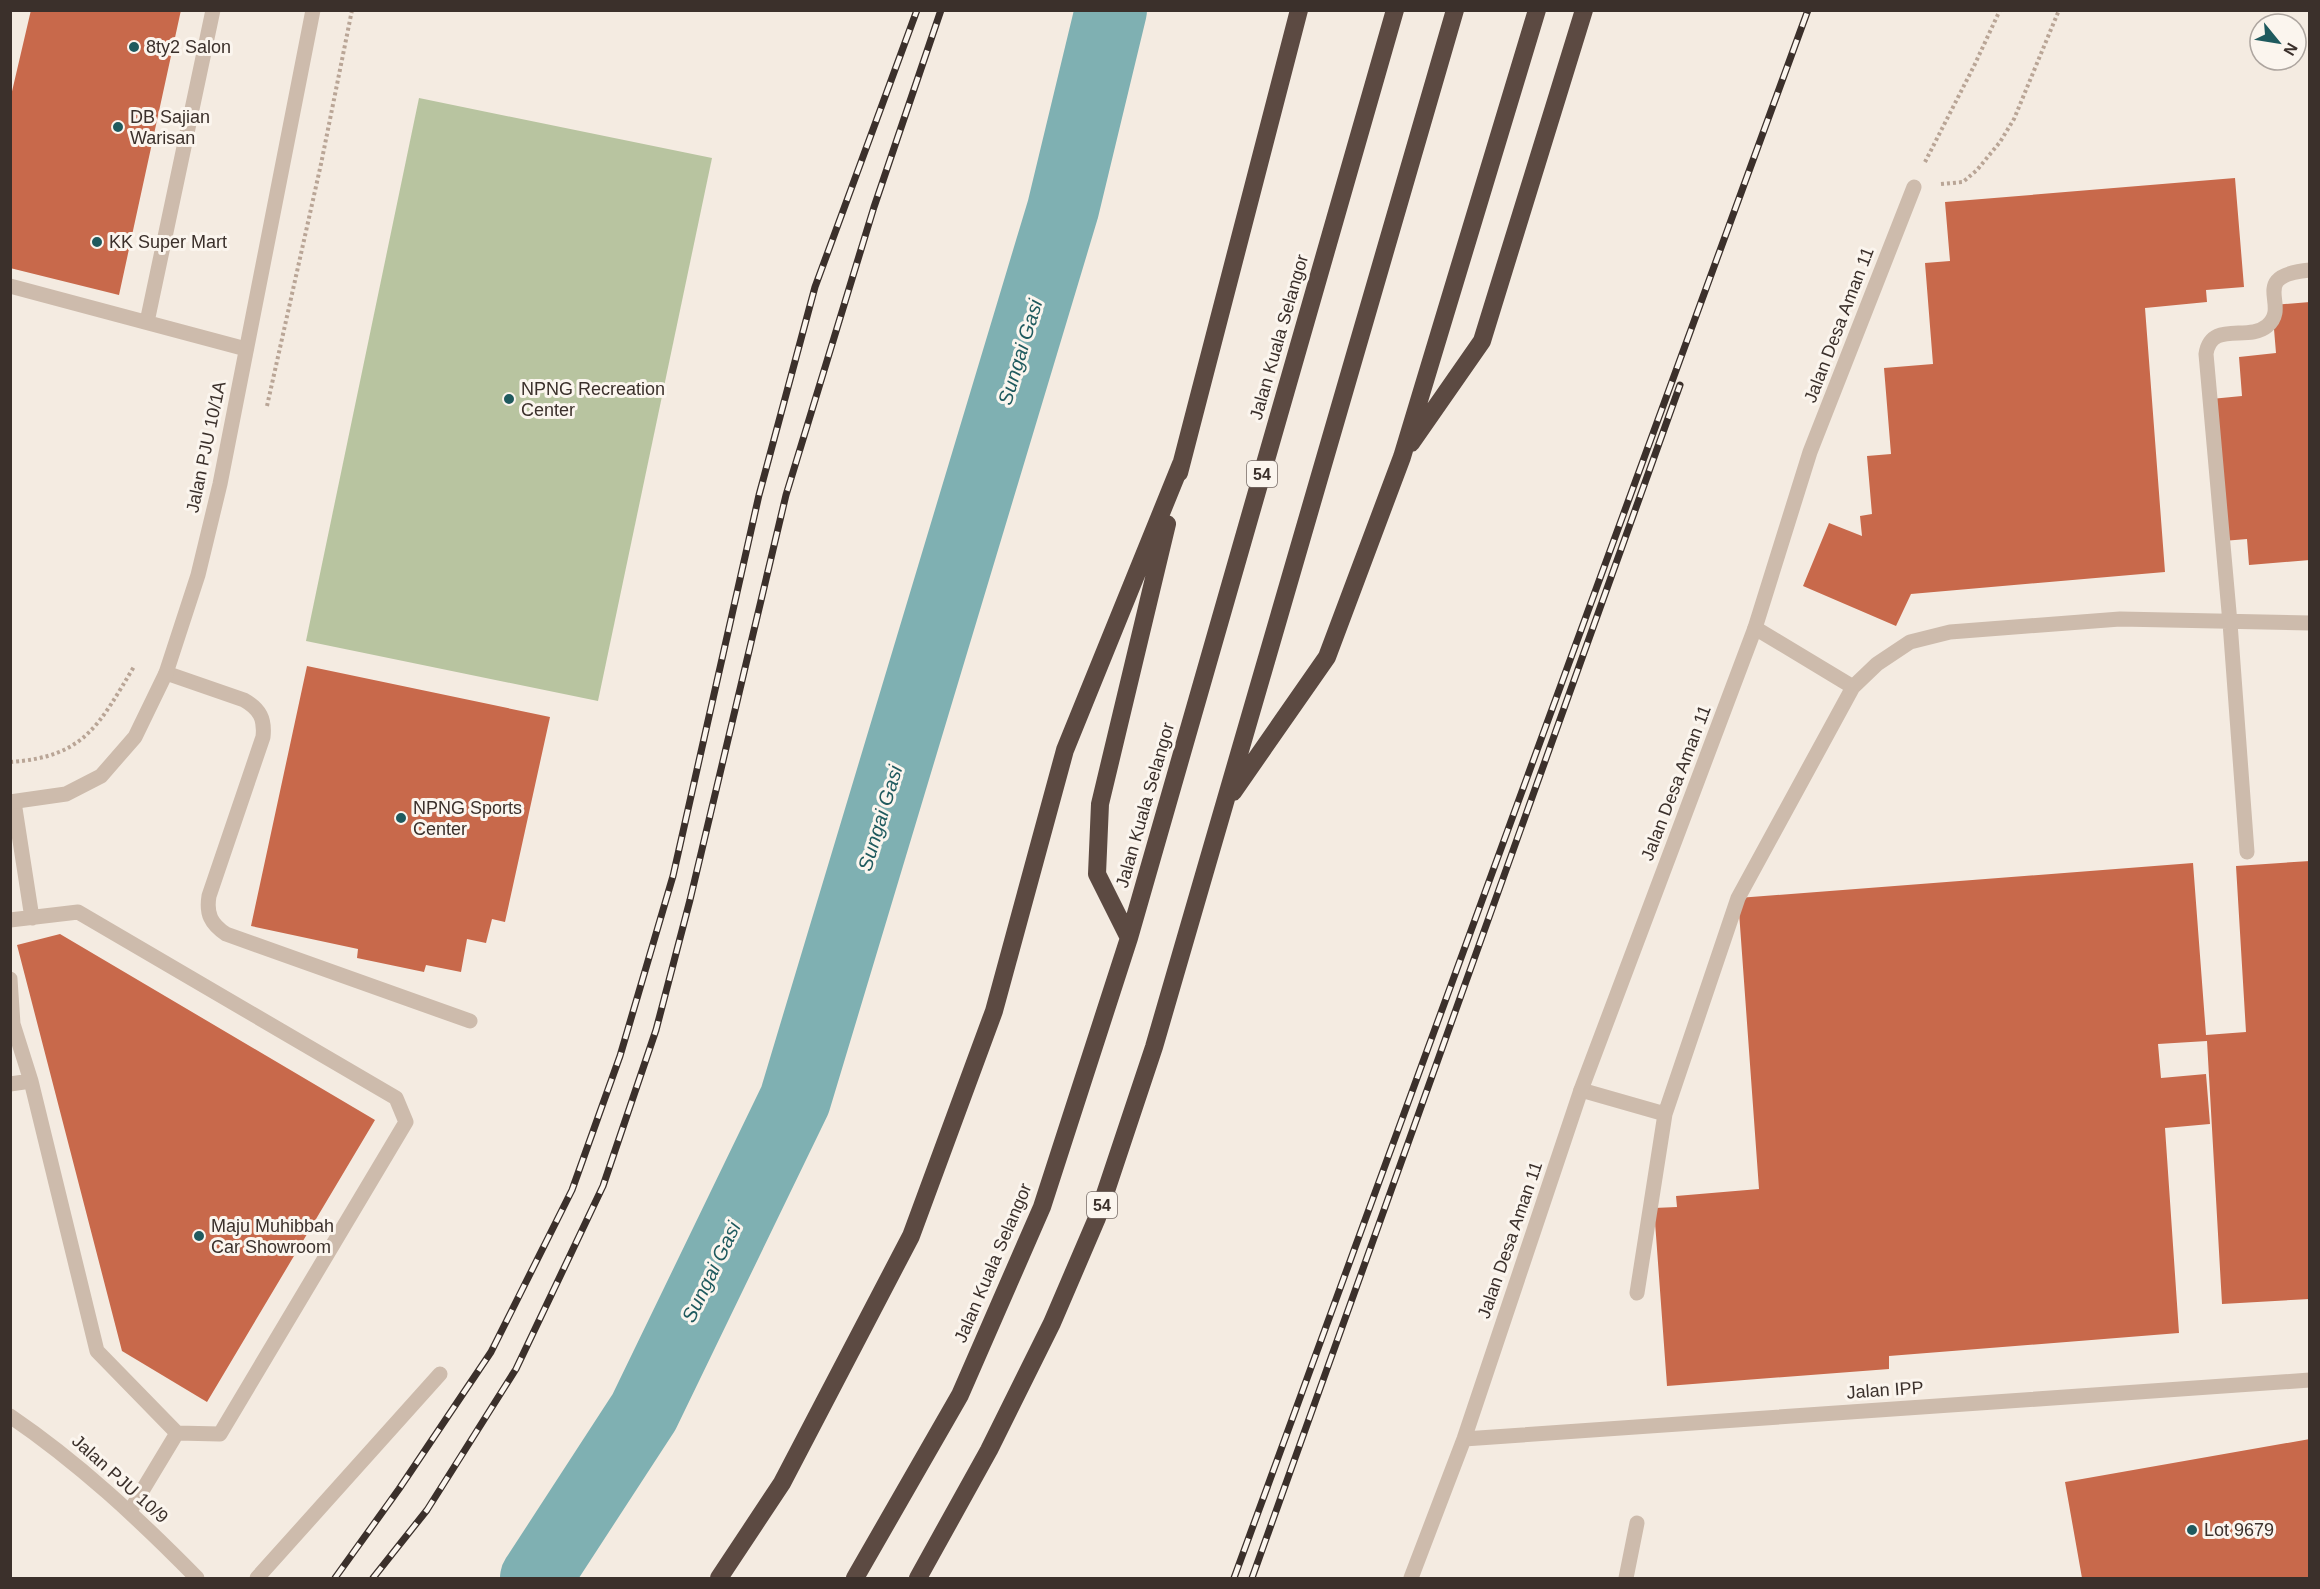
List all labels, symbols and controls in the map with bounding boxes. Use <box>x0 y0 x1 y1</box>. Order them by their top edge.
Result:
north arrow <box>2248 12 2308 72</box>
place label: 8ty2 Salon <box>146 37 231 57</box>
marker: 8ty2 Salon <box>127 40 141 54</box>
text: N <box>2280 40 2301 59</box>
place label: DB Sajian Warisan <box>130 107 210 148</box>
marker: DB Sajian Warisan <box>111 120 125 134</box>
place label: KK Super Mart <box>109 232 227 252</box>
marker: KK Super Mart <box>90 235 104 249</box>
street label: Jalan Desa Aman 11 <box>1800 244 1878 406</box>
street label: Jalan Kuala Selangor <box>1246 252 1312 422</box>
water label: Sungai Gasi <box>994 296 1047 407</box>
street label: Jalan PJU 10/1A <box>182 379 230 515</box>
place label: NPNG Recreation Center <box>521 379 665 420</box>
marker: NPNG Recreation Center <box>502 392 516 406</box>
road number: 54 <box>1247 461 1277 487</box>
street label: Jalan Desa Aman 11 <box>1637 702 1715 864</box>
street label: Jalan Kuala Selangor <box>1112 720 1178 890</box>
water label: Sungai Gasi <box>854 762 907 873</box>
place label: NPNG Sports Center <box>413 798 522 839</box>
marker: NPNG Sports Center <box>394 811 408 825</box>
street label: Jalan Desa Aman 11 <box>1474 1159 1546 1321</box>
street label: Jalan Kuala Selangor <box>950 1180 1036 1346</box>
road number: 54 <box>1087 1192 1117 1218</box>
place label: Maju Muhibbah Car Showroom <box>211 1216 334 1257</box>
water label: Sungai Gasi <box>677 1218 745 1326</box>
marker: Maju Muhibbah Car Showroom <box>192 1229 206 1243</box>
street label: Jalan IPP <box>1846 1377 1924 1403</box>
street label: Jalan PJU 10/9 <box>68 1431 172 1527</box>
place label: Lot 9679 <box>2204 1520 2274 1540</box>
marker: Lot 9679 <box>2185 1523 2199 1537</box>

